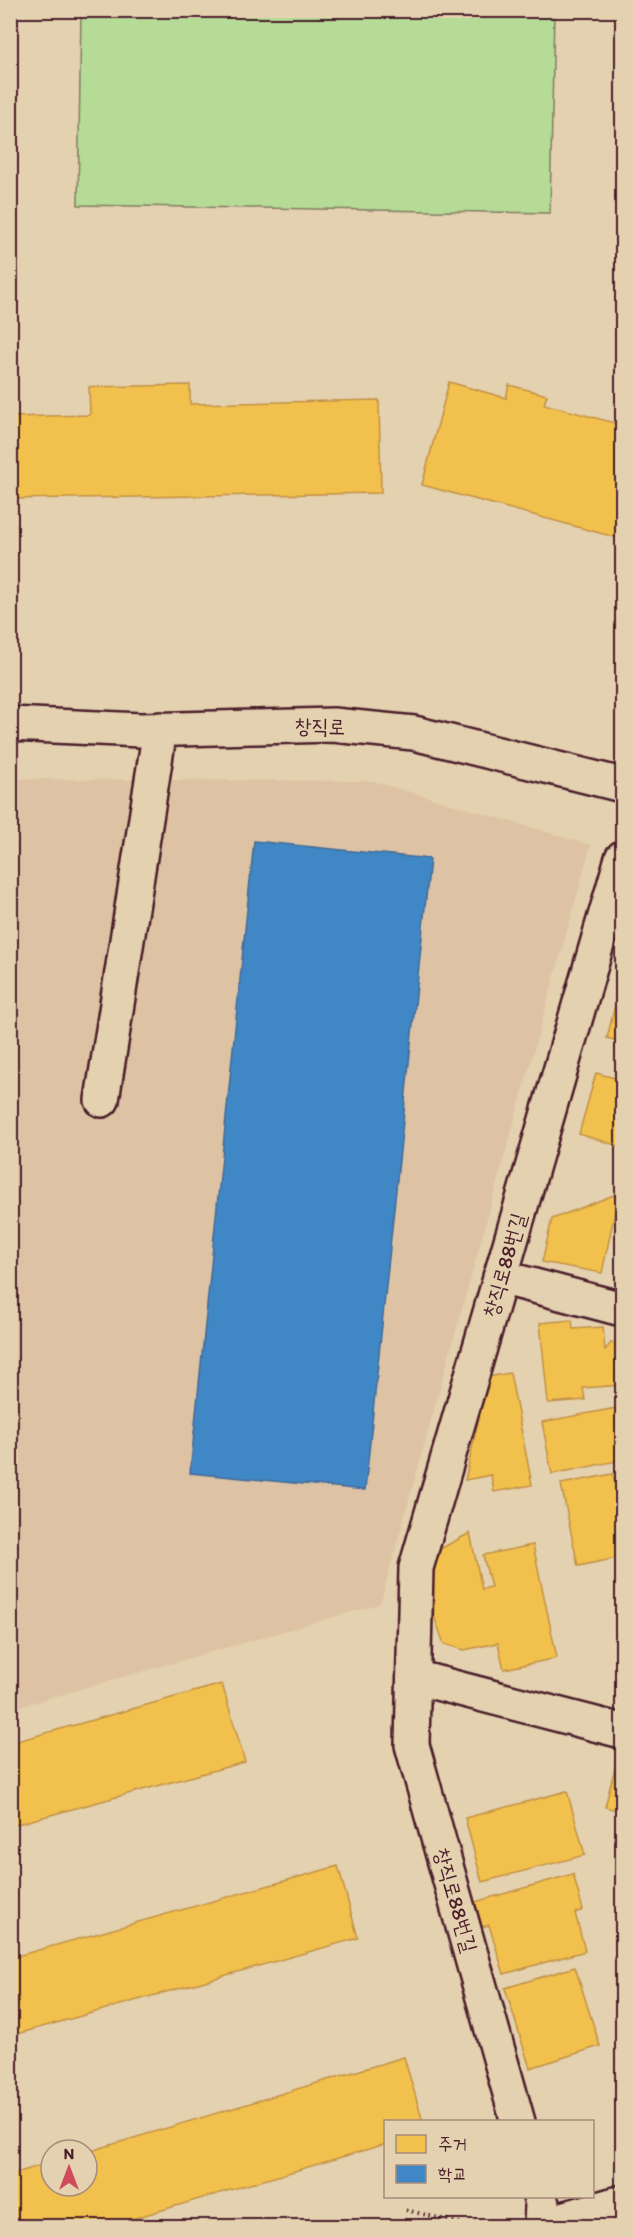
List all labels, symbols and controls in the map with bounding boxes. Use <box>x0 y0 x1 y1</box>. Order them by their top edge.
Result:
street label: 창직로 <box>294 713 346 739</box>
street label: 창직로88번길 <box>477 1210 531 1320</box>
street label: 창직로88번길 <box>429 1845 483 1955</box>
legend <box>384 2120 594 2198</box>
text: 주거 <box>438 2133 467 2155</box>
north arrow <box>39 2138 99 2198</box>
text: N <box>64 2144 74 2163</box>
text: 학교 <box>438 2163 467 2185</box>

